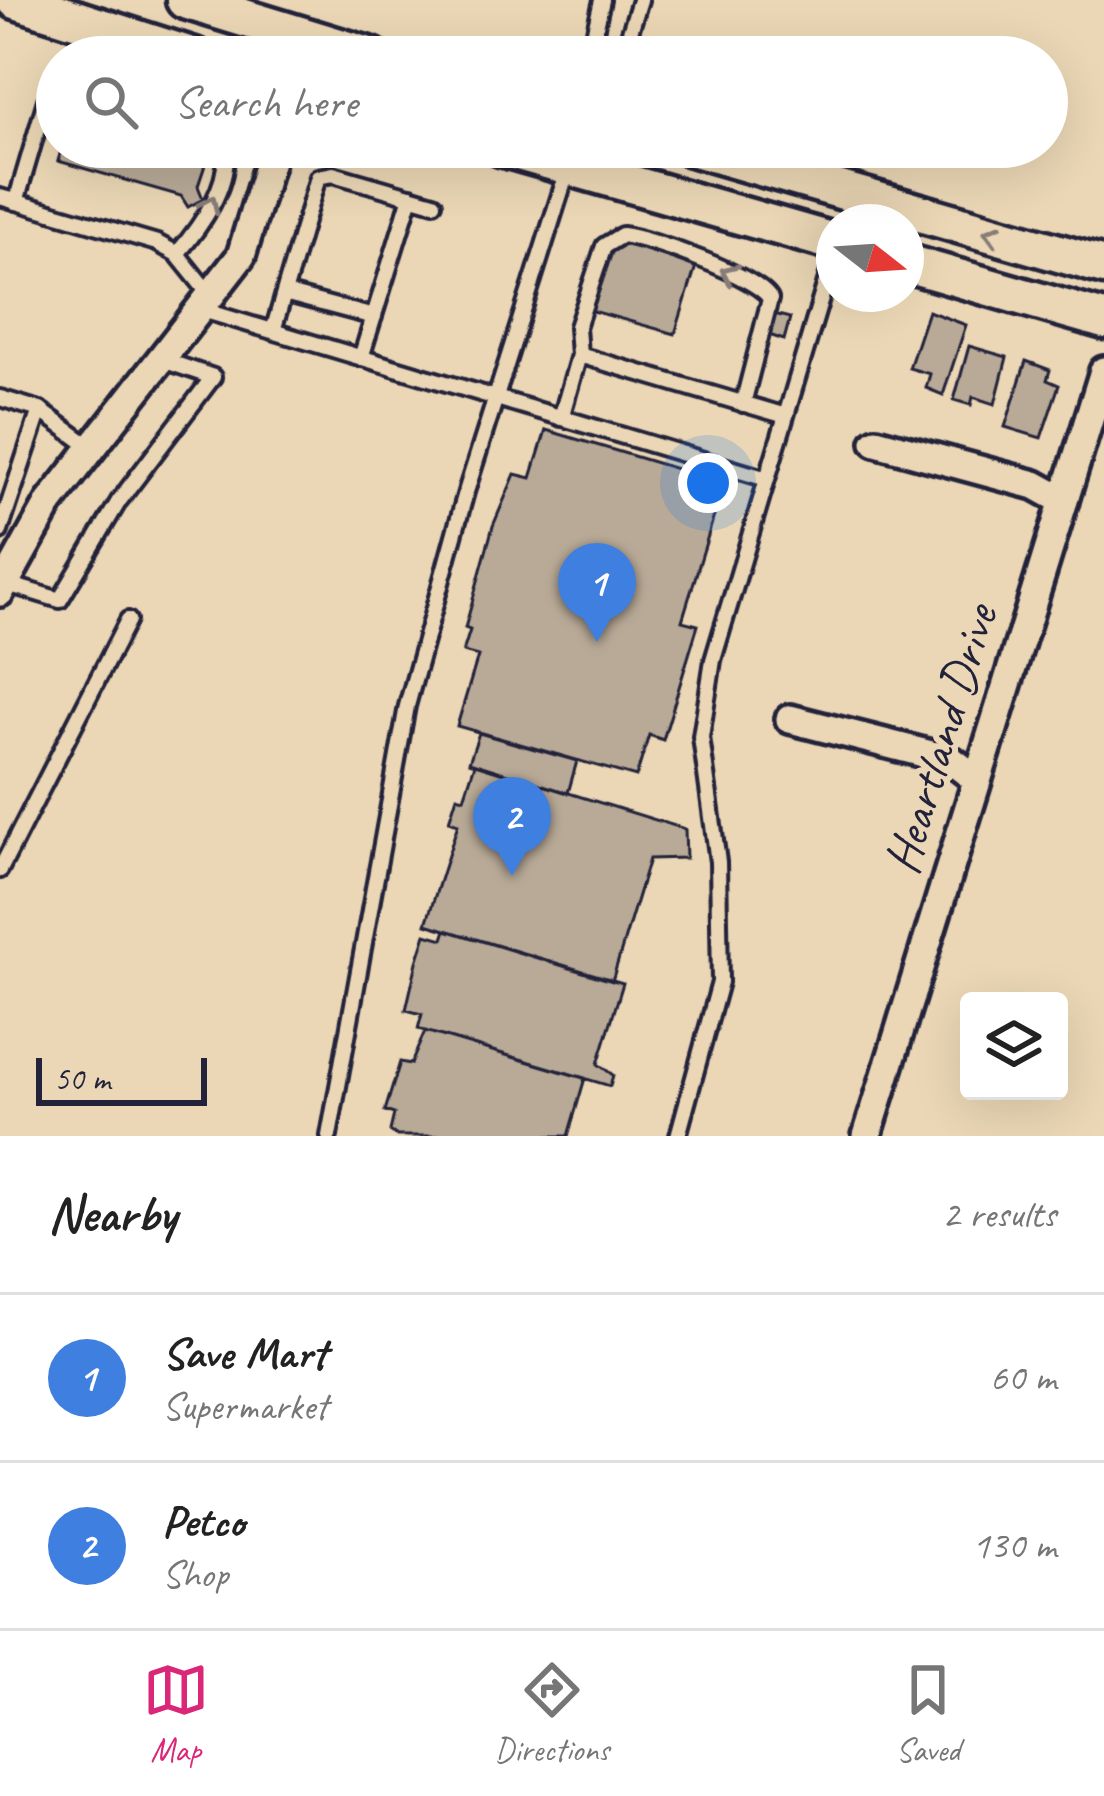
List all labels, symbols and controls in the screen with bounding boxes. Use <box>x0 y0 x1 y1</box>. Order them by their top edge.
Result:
search box <box>36 36 1068 168</box>
icon: search <box>78 69 144 135</box>
text: Search here <box>174 74 357 131</box>
one-way arrow <box>196 195 219 216</box>
north arrow <box>816 204 924 312</box>
one-way arrow <box>982 223 1002 248</box>
one-way arrow <box>720 263 741 287</box>
your location <box>678 453 738 513</box>
pin: 1 <box>558 543 636 642</box>
street label: Heartland Drive <box>869 594 1012 881</box>
pin: 2 <box>473 777 551 876</box>
map controls <box>960 992 1068 1100</box>
button: layers <box>960 992 1068 1100</box>
scale bar <box>36 1052 207 1105</box>
text: 50 m <box>54 1058 110 1100</box>
text: Nearby <box>48 1182 176 1246</box>
text: 2 results <box>942 1190 1056 1239</box>
text: Save Mart <box>162 1325 327 1382</box>
text: 1 <box>78 1353 96 1402</box>
text: 60 m <box>990 1353 1056 1402</box>
text: Supermarket <box>162 1382 328 1431</box>
text: Petco <box>162 1493 245 1550</box>
text: 2 <box>78 1521 96 1570</box>
text: 130 m <box>972 1521 1056 1570</box>
text: Shop <box>162 1550 228 1599</box>
tab: Map <box>143 1657 209 1771</box>
tab: Directions <box>495 1657 609 1771</box>
tab: Saved <box>895 1657 961 1771</box>

